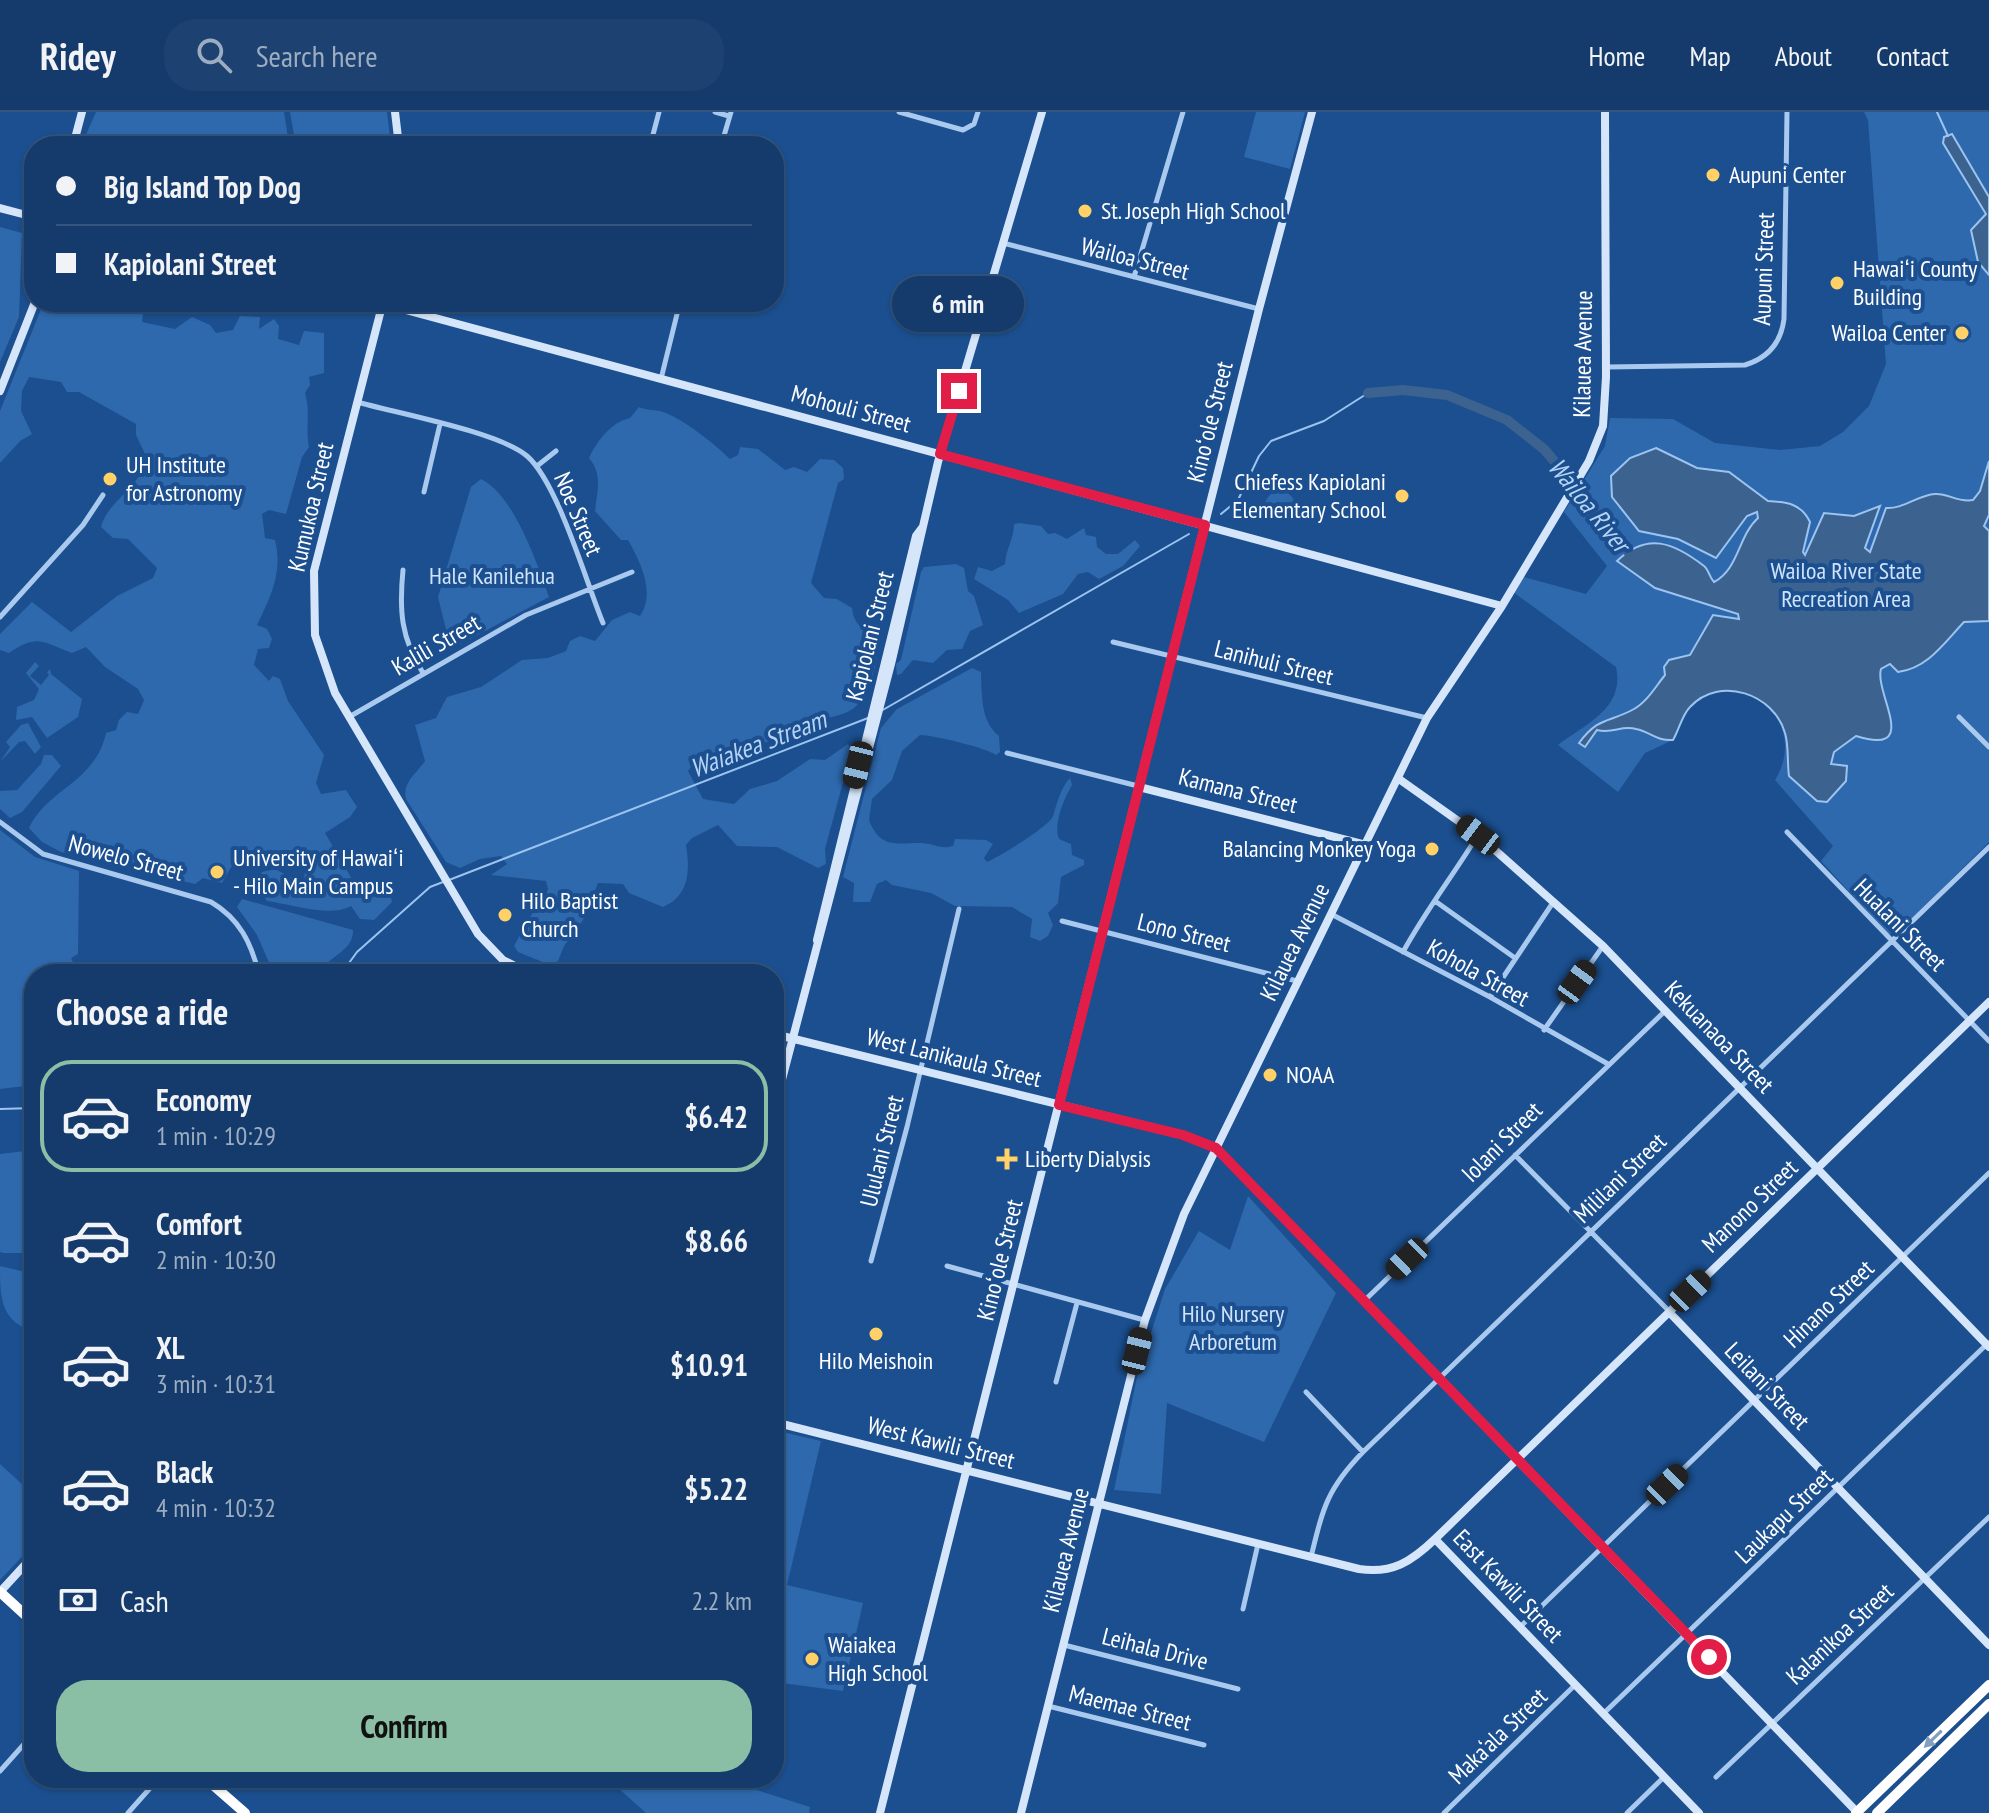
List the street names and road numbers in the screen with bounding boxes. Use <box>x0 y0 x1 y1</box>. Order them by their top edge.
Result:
street label: Aupuni Street <box>1746 212 1781 326</box>
street label: Wailoa Street <box>1078 230 1193 287</box>
street label: Kilauea Avenue <box>1566 290 1599 418</box>
street label: Kinoʻole Street <box>1179 358 1240 486</box>
street label: Mohouli Street <box>788 378 915 439</box>
street label: Kumukoa Street <box>281 439 341 574</box>
street label: Noe Street <box>547 467 610 561</box>
street label: Kapiolani Street <box>838 567 901 704</box>
street label: Kalili Street <box>386 607 486 682</box>
street label: Lanihuli Street <box>1211 633 1337 692</box>
street label: Kamana Street <box>1176 761 1301 820</box>
street label: Nowelo Street <box>65 827 187 888</box>
street label: Hualani Street <box>1847 872 1954 978</box>
street label: Kilauea Avenue <box>1253 878 1336 1006</box>
street label: Lono Street <box>1134 906 1234 959</box>
street label: Kohola Street <box>1422 932 1535 1013</box>
street label: Kekuanaoa Street <box>1658 974 1781 1100</box>
street label: West Lanikaula Street <box>863 1021 1045 1094</box>
street label: Ululani Street <box>853 1091 910 1210</box>
street label: Iolani Street <box>1455 1094 1549 1189</box>
street label: Mililani Street <box>1567 1126 1673 1229</box>
street label: Manono Street <box>1695 1152 1804 1259</box>
street label: Kinoʻole Street <box>969 1196 1030 1324</box>
street label: Hinano Street <box>1777 1253 1881 1354</box>
street label: Leilani Street <box>1718 1335 1817 1436</box>
street label: West Kawili Street <box>864 1409 1018 1476</box>
street label: Laukapu Street <box>1728 1461 1839 1570</box>
street label: Kilauea Avenue <box>1035 1484 1096 1615</box>
street label: East Kawili Street <box>1447 1523 1570 1649</box>
street label: Kalanikoa Street <box>1779 1576 1900 1691</box>
street label: Leihala Drive <box>1099 1620 1211 1677</box>
street label: Maemae Street <box>1066 1677 1195 1738</box>
street label: Maka‘ala Street <box>1442 1681 1554 1790</box>

